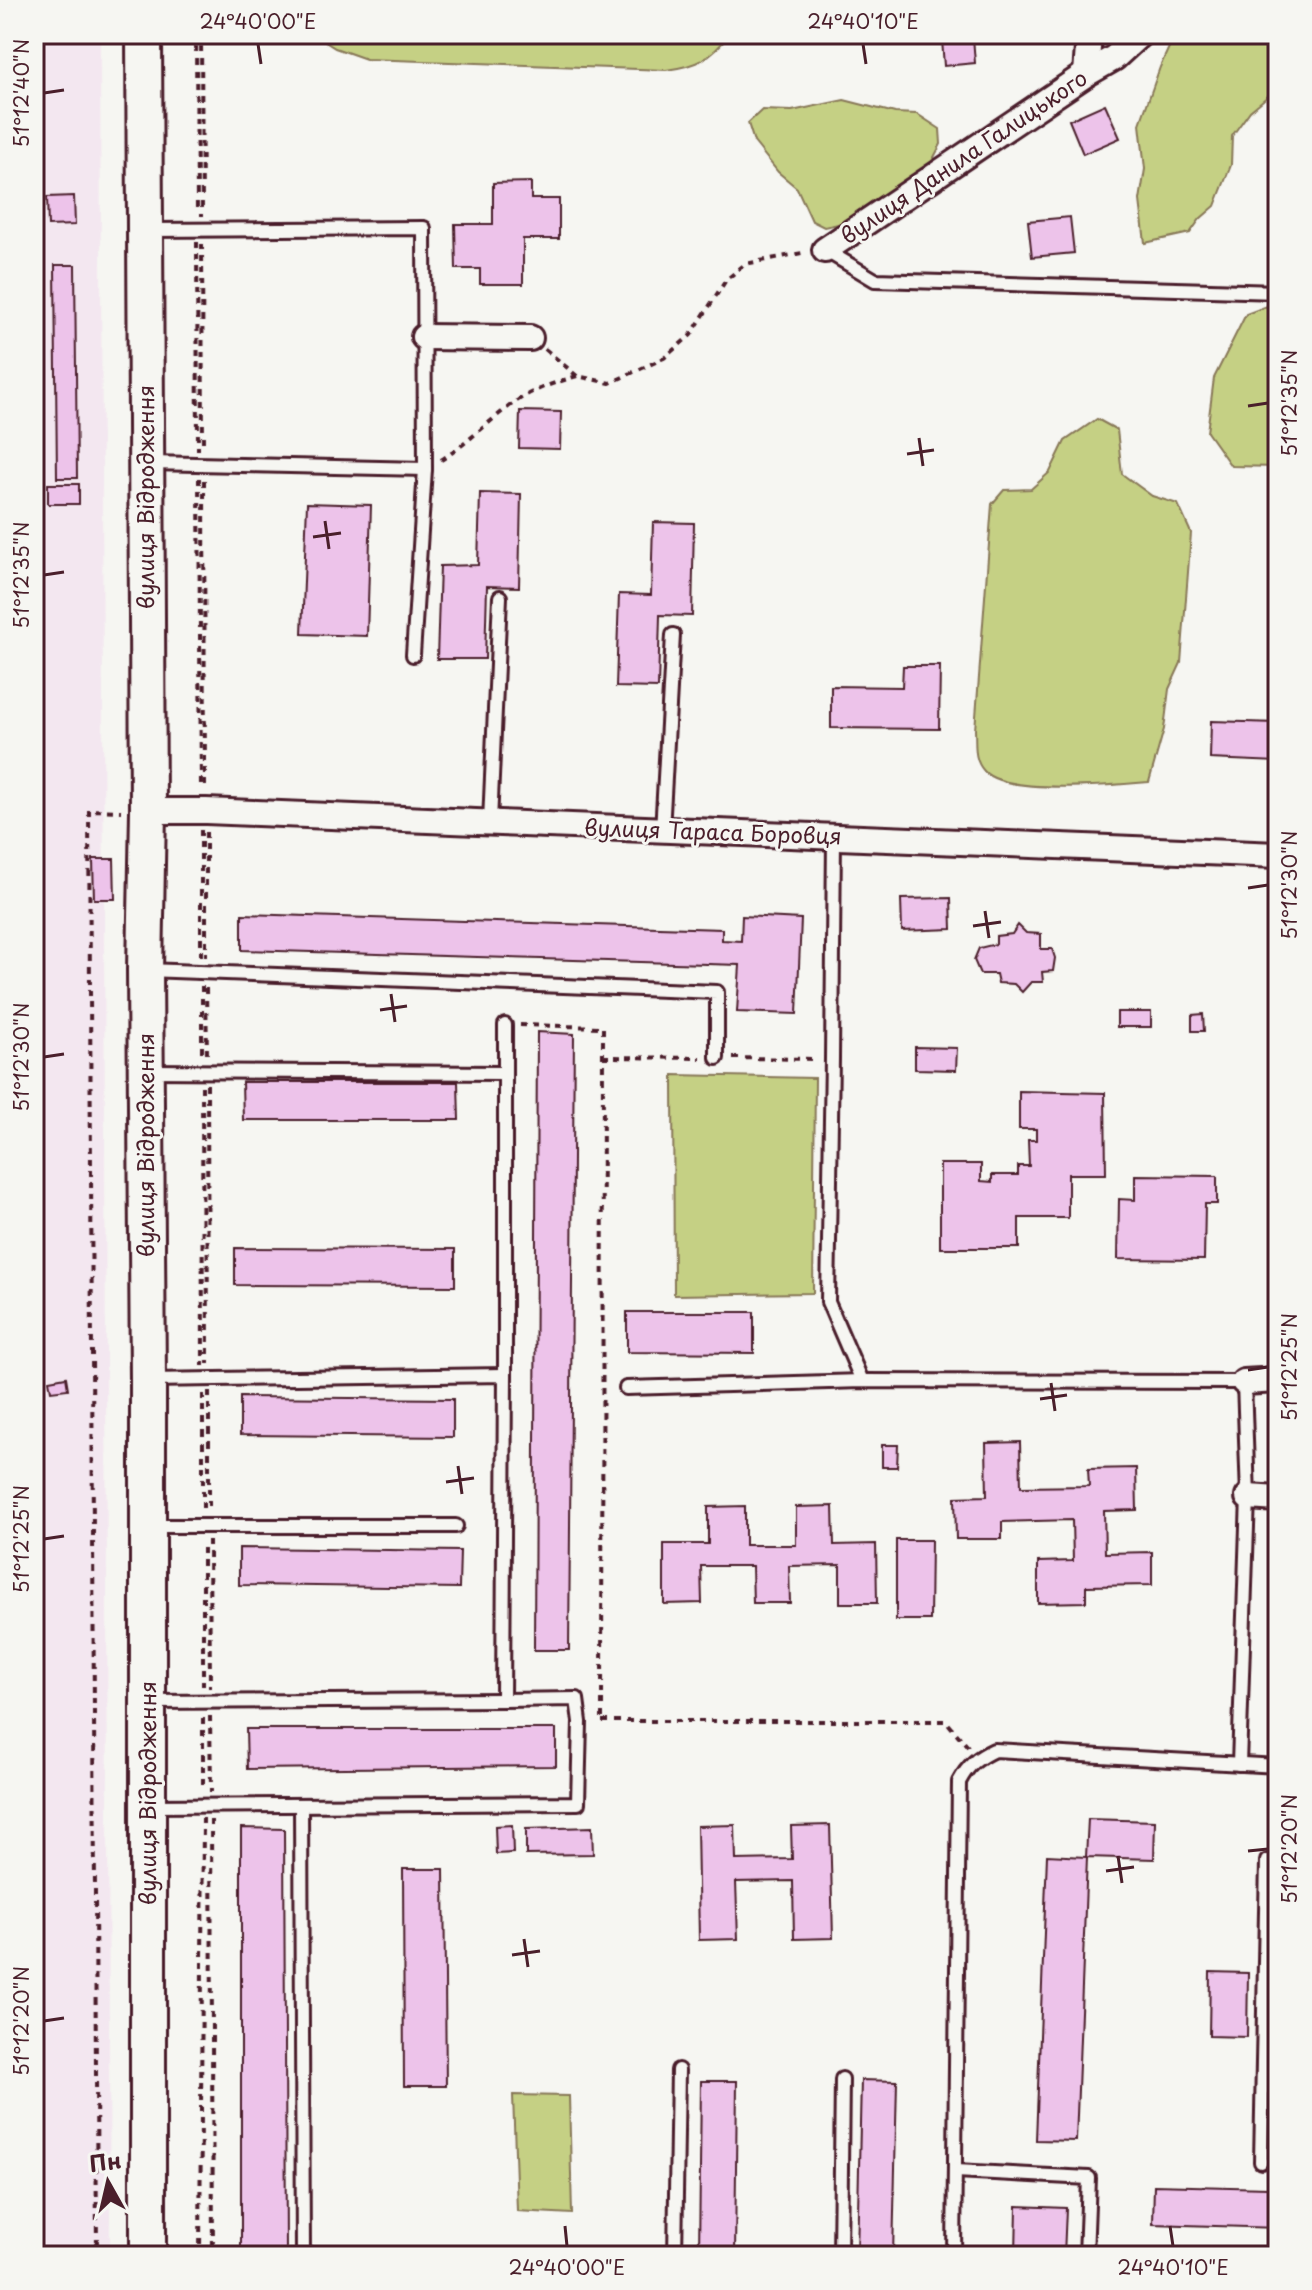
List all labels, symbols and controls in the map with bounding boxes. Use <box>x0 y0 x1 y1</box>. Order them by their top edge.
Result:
text: 24°40'00"E <box>200 6 316 36</box>
text: 24°40'10"E <box>807 6 919 36</box>
text: 51°12'40"N <box>6 39 36 148</box>
street label: вулиця Данила Галицького <box>833 61 1093 251</box>
text: 51°12'35"N <box>1274 349 1304 457</box>
street label: вулиця Відродження <box>128 385 161 609</box>
text: 51°12'35"N <box>6 521 36 629</box>
street label: вулиця Тараса Боровця <box>584 810 842 851</box>
text: 51°12'30"N <box>1274 830 1304 940</box>
text: 51°12'30"N <box>6 1002 36 1112</box>
street label: вулиця Відродження <box>128 1033 161 1257</box>
text: 51°12'25"N <box>1274 1313 1304 1421</box>
text: 51°12'25"N <box>6 1485 36 1593</box>
street label: вулиця Відродження <box>130 1681 163 1905</box>
text: 51°12'20"N <box>1274 1794 1304 1904</box>
text: 51°12'20"N <box>6 1966 36 2076</box>
north arrow <box>68 2142 148 2222</box>
text: Пн <box>87 2142 123 2179</box>
text: 24°40'00"E <box>509 2252 625 2282</box>
text: 24°40'10"E <box>1117 2252 1229 2282</box>

